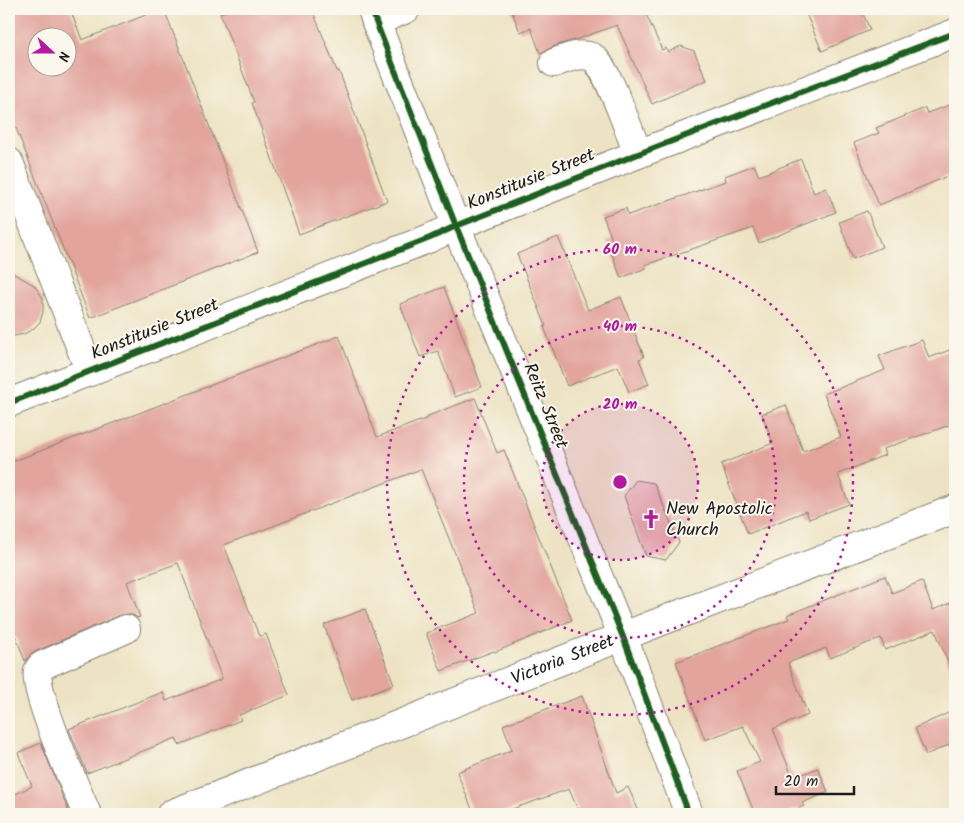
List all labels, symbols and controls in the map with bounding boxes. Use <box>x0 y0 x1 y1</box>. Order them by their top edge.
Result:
north arrow <box>28 28 78 78</box>
text: N <box>51 48 75 65</box>
street label: Konstitusie Street <box>463 141 600 219</box>
text: 60 m <box>603 238 637 262</box>
street label: Konstitusie Street <box>87 291 224 369</box>
text: 40 m <box>603 315 637 339</box>
street label: Reitz Street <box>515 359 576 454</box>
text: 20 m <box>603 393 637 417</box>
centre of rings <box>611 473 629 491</box>
place label: New Apostolic Church <box>666 495 773 545</box>
church icon: New Apostolic Church <box>640 508 662 530</box>
street label: Victoria Street <box>507 626 620 693</box>
scale bar <box>776 763 854 795</box>
text: 20 m <box>784 770 818 794</box>

